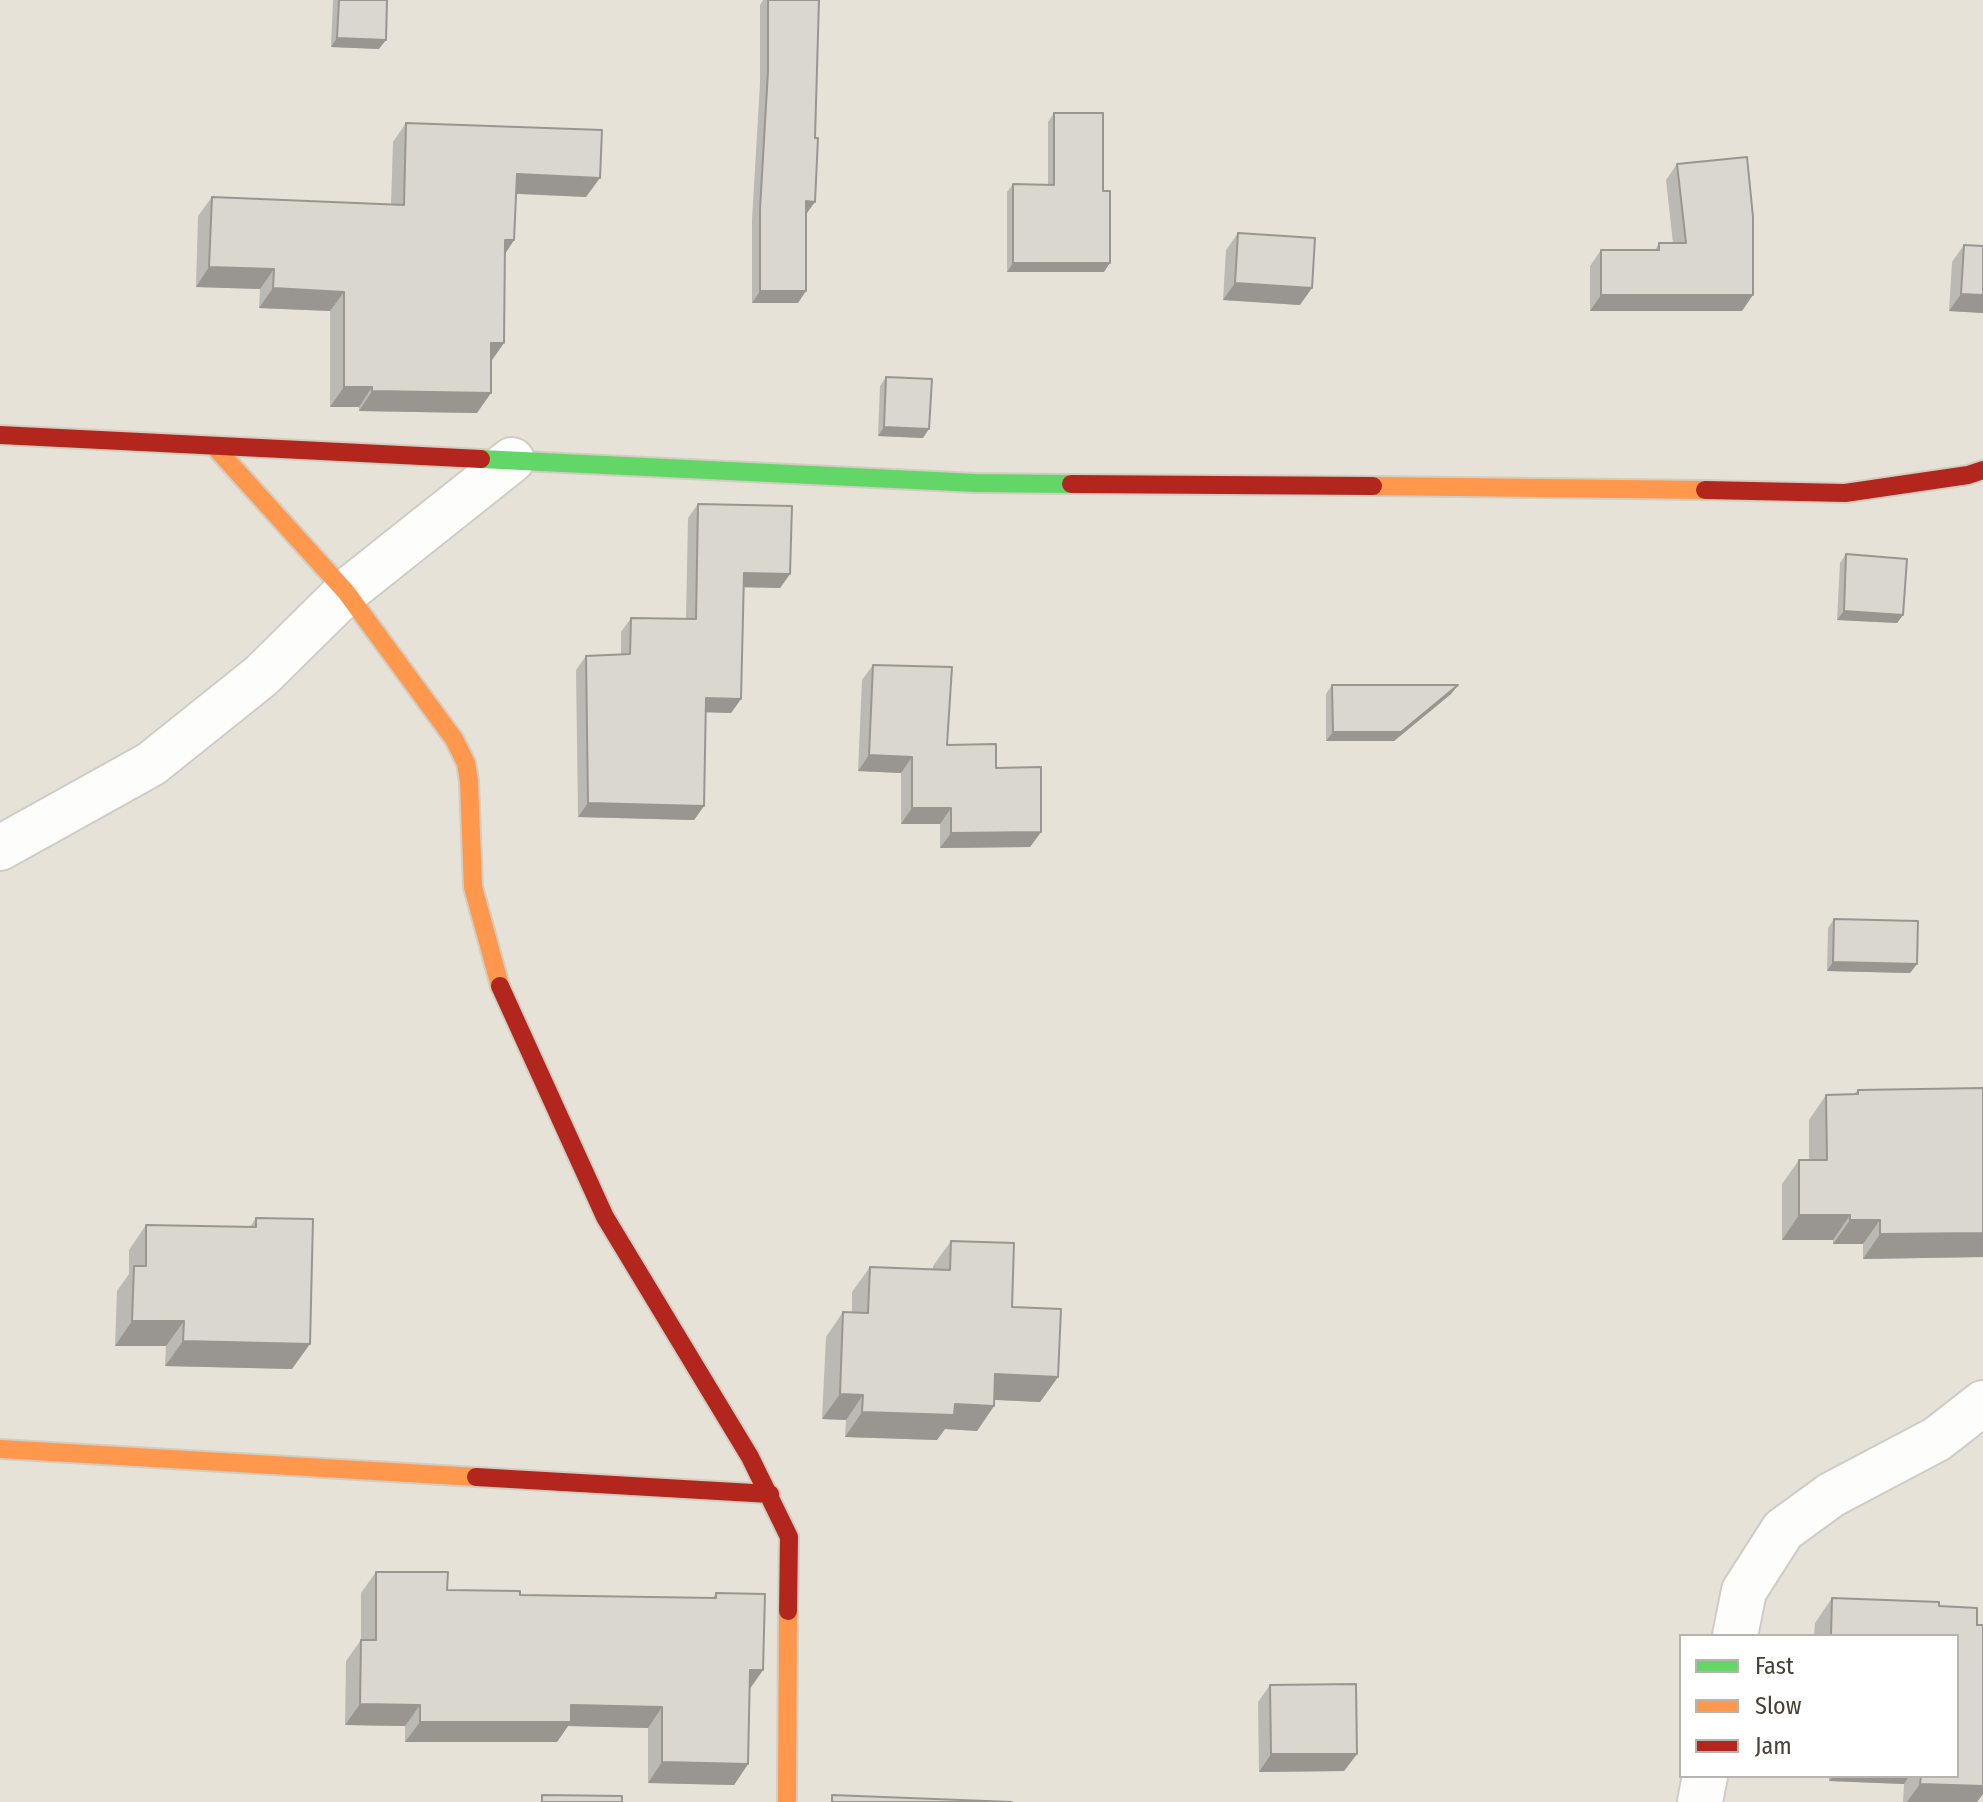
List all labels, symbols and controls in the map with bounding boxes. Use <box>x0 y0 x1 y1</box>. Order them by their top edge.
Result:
legend <box>1679 1634 1959 1778</box>
text: Fast <box>1755 1652 1794 1680</box>
text: Slow <box>1755 1692 1801 1720</box>
text: Jam <box>1755 1732 1792 1760</box>

